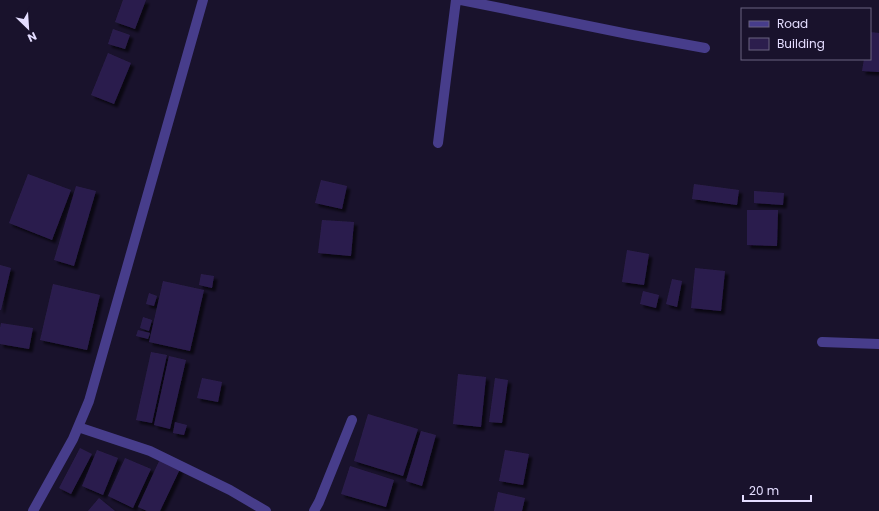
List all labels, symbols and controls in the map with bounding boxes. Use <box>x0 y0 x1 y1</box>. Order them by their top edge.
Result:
north arrow <box>8 8 48 48</box>
legend <box>741 8 871 60</box>
text: Road <box>777 15 808 32</box>
text: N <box>25 28 39 46</box>
text: Building <box>777 35 825 52</box>
scale bar <box>743 477 811 503</box>
text: 20 m <box>749 482 779 499</box>

